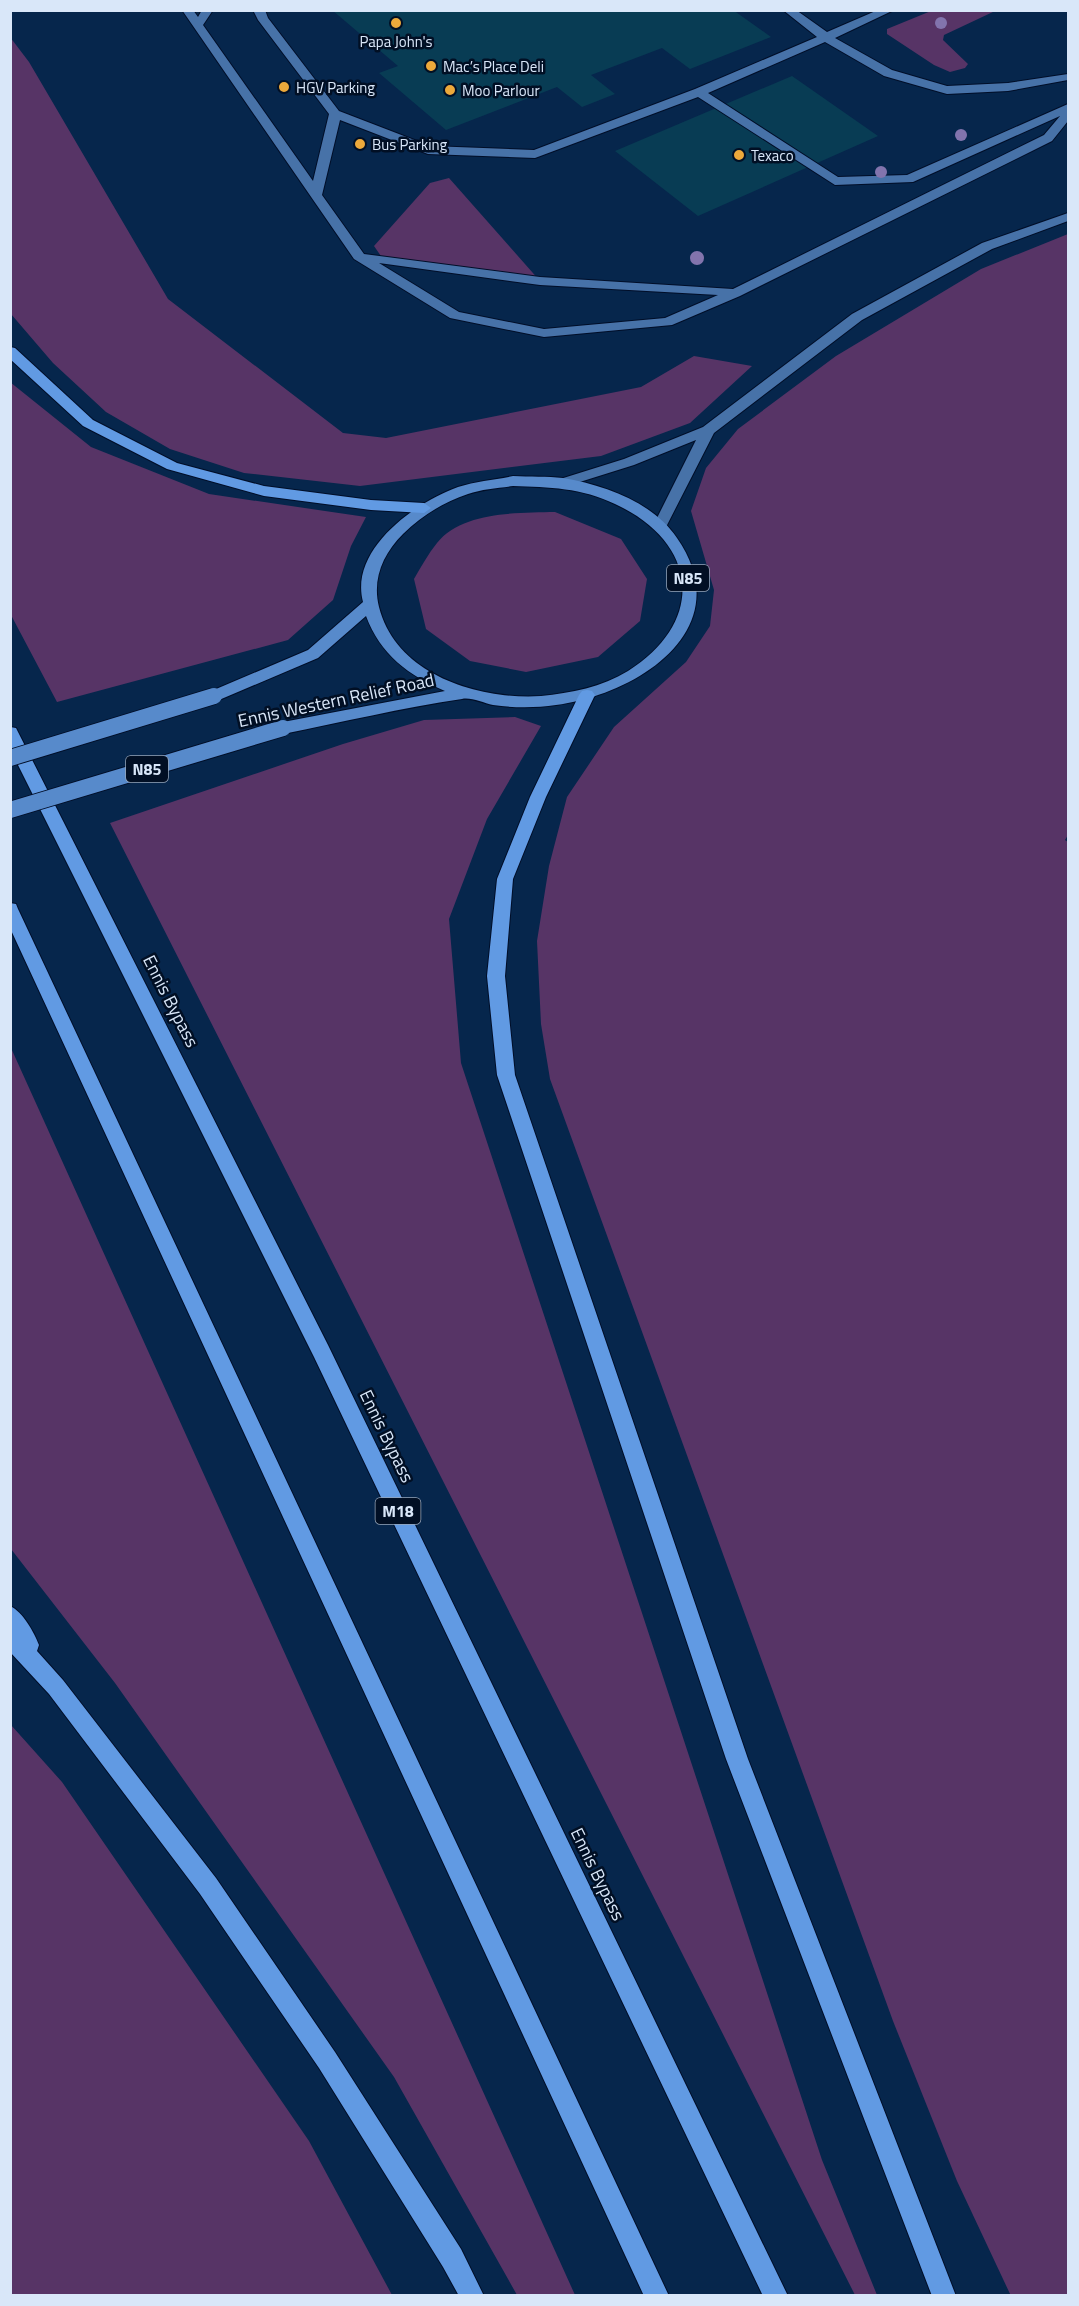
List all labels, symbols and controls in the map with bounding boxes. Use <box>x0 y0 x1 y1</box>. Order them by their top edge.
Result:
marker: Papa John's <box>389 16 403 30</box>
place label: Papa John's <box>359 30 433 53</box>
place label: Mac’s Place Deli <box>443 55 544 78</box>
marker: Mac’s Place Deli <box>424 59 438 73</box>
place label: HGV Parking <box>296 76 375 99</box>
place label: Moo Parlour <box>462 79 540 102</box>
marker: HGV Parking <box>277 80 291 94</box>
marker: Moo Parlour <box>443 83 457 97</box>
place label: Bus Parking <box>372 133 448 156</box>
marker: Bus Parking <box>353 137 367 151</box>
place label: Texaco <box>751 144 794 167</box>
marker: Texaco <box>732 148 746 162</box>
road number: N85 <box>667 565 709 591</box>
street label: Ennis Western Relief Road <box>235 666 437 734</box>
road number: N85 <box>126 756 168 782</box>
street label: Ennis Bypass <box>136 950 206 1052</box>
street label: Ennis Bypass <box>353 1385 421 1487</box>
road number: M18 <box>376 1498 420 1524</box>
street label: Ennis Bypass <box>564 1823 632 1925</box>

